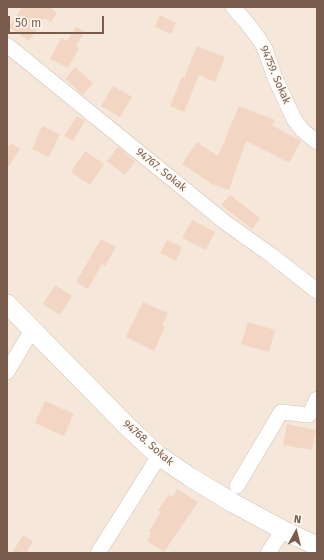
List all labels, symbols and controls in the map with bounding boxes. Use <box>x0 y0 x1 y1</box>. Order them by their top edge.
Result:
scale bar <box>10 8 106 34</box>
text: 50 m <box>15 16 41 30</box>
street label: 94759. Sokak <box>257 44 293 106</box>
street label: 94767. Sokak <box>133 146 189 194</box>
street label: 94768. Sokak <box>120 417 176 469</box>
north arrow <box>276 512 316 552</box>
text: N <box>293 513 302 526</box>

